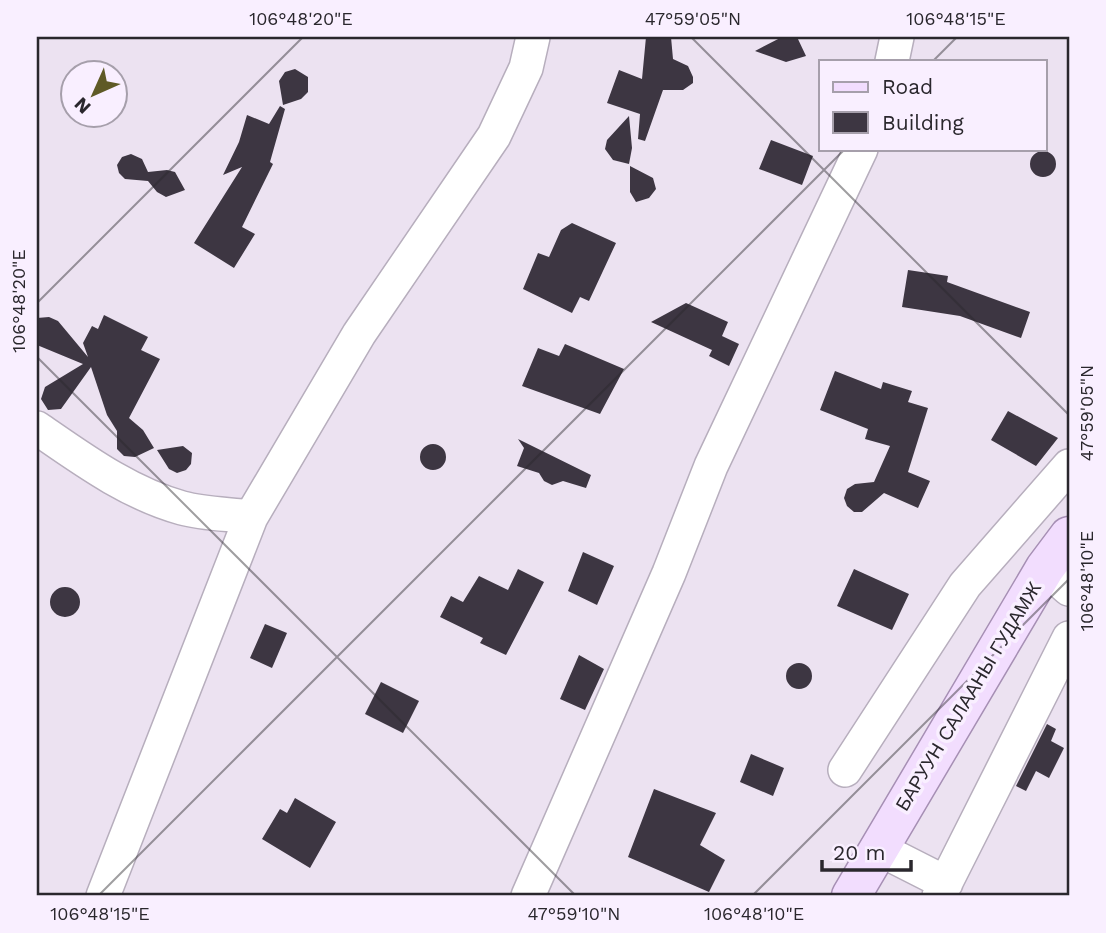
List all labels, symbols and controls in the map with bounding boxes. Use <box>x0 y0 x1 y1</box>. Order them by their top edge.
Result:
text: 106°48'20"E <box>249 8 353 29</box>
text: 47°59'05"N <box>645 8 741 29</box>
text: 106°48'15"E <box>906 8 1006 29</box>
north arrow <box>60 60 130 130</box>
legend <box>819 60 1046 150</box>
text: Road <box>882 74 933 99</box>
text: N <box>69 93 95 119</box>
text: Building <box>882 110 964 135</box>
text: 106°48'20"E <box>8 249 29 353</box>
text: 47°59'05"N <box>1076 365 1097 461</box>
text: 106°48'10"E <box>1076 531 1097 631</box>
street label: БАРУУН САЛААНЫ ГУДАМЖ <box>891 577 1046 815</box>
scale bar <box>822 828 912 872</box>
text: 20 m <box>833 840 885 865</box>
text: 106°48'15"E <box>50 903 150 924</box>
text: 47°59'10"N <box>528 903 620 924</box>
text: 106°48'10"E <box>704 903 804 924</box>

